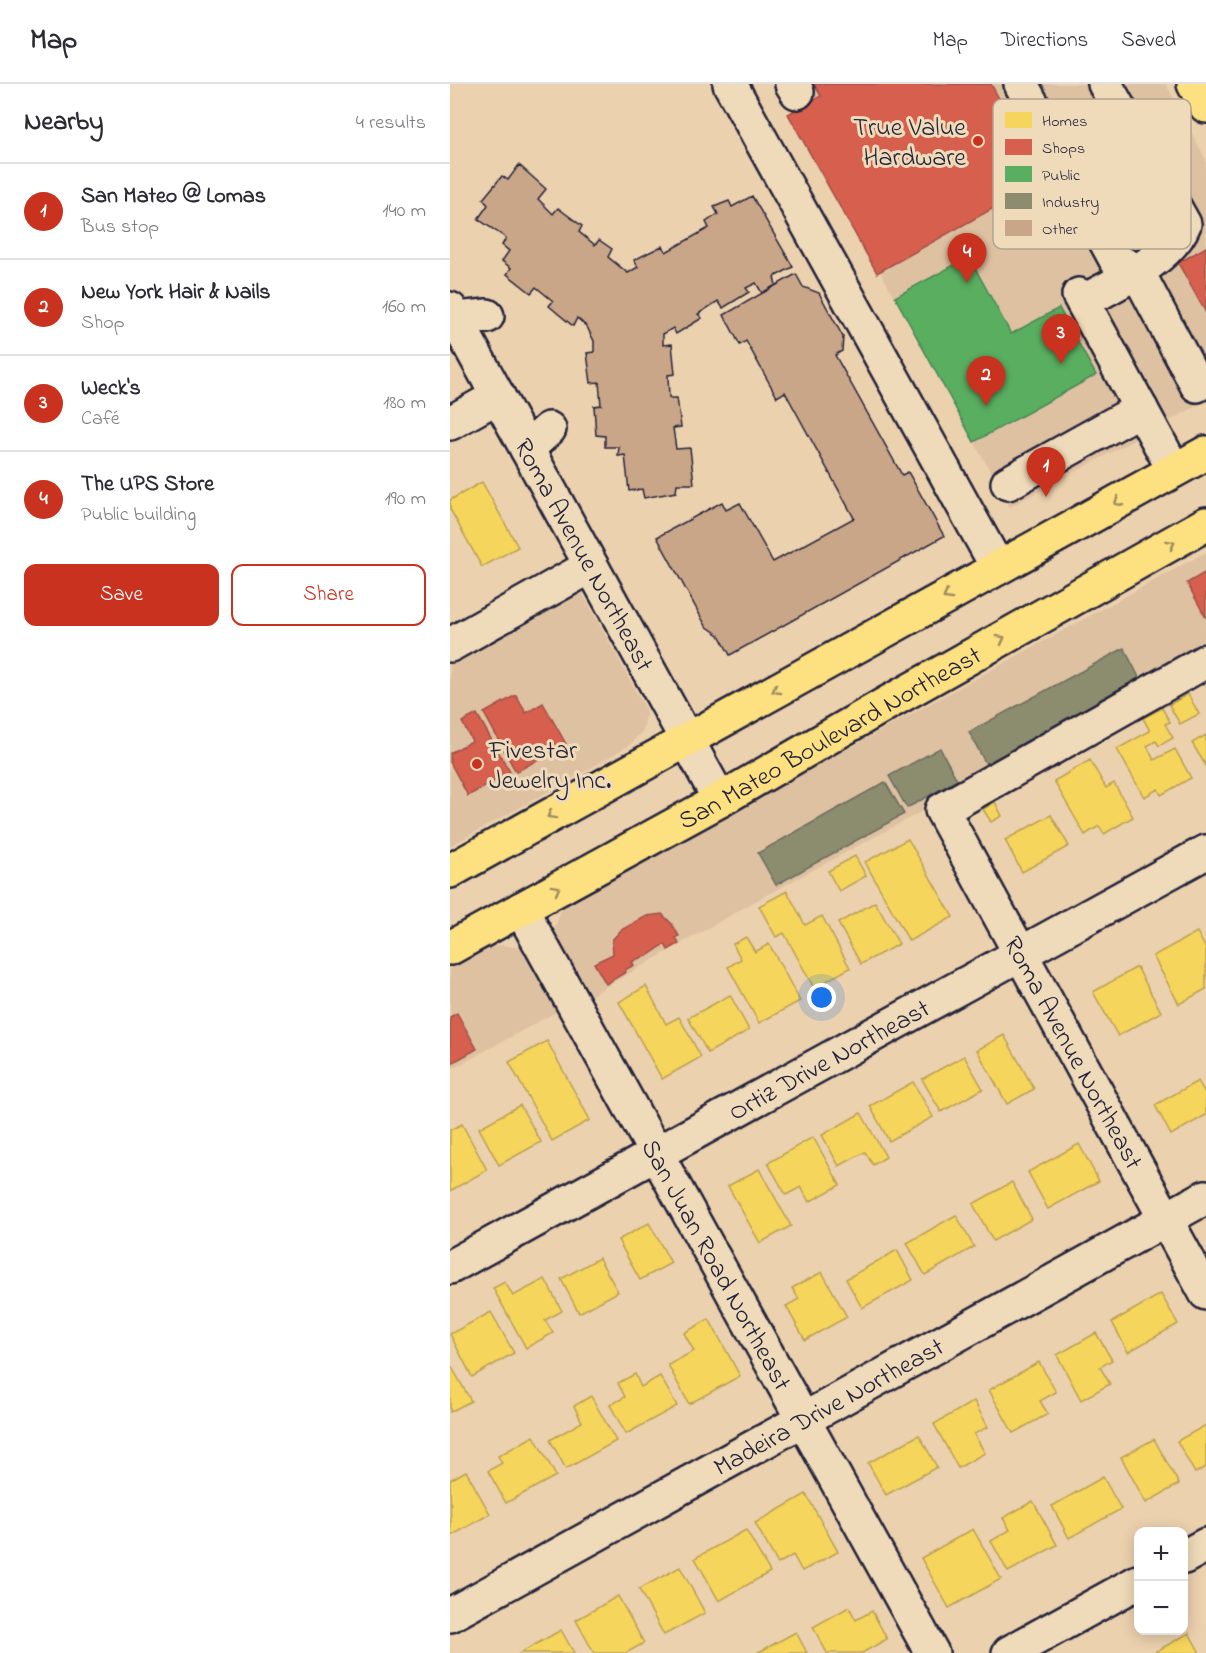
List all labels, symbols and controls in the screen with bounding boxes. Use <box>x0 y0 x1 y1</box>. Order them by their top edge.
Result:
text: Map <box>30 21 77 62</box>
text: Map <box>932 26 968 56</box>
text: Directions <box>1001 26 1088 56</box>
text: Saved <box>1121 26 1176 56</box>
legend <box>993 99 1191 249</box>
text: Nearby <box>24 104 103 142</box>
text: 4 results <box>356 109 426 138</box>
place label: True Value Hardware <box>853 110 966 178</box>
text: Homes <box>1042 110 1087 134</box>
marker: True Value Hardware <box>971 134 985 148</box>
text: Shops <box>1042 137 1085 161</box>
text: Public <box>1042 164 1081 188</box>
text: San Mateo @ Lomas <box>81 181 266 213</box>
text: Industry <box>1042 191 1099 215</box>
text: 1 <box>40 197 47 226</box>
text: 140 m <box>382 197 426 226</box>
text: Bus stop <box>81 213 159 242</box>
text: Other <box>1042 218 1078 242</box>
pin: 4 <box>948 234 986 283</box>
text: New York Hair & Nails <box>81 277 271 309</box>
text: 2 <box>39 293 48 322</box>
text: 160 m <box>382 293 426 322</box>
text: Shop <box>81 309 125 338</box>
pin: 3 <box>1042 314 1080 364</box>
pin: 2 <box>966 356 1006 406</box>
text: Weck's <box>81 373 141 405</box>
text: 3 <box>39 389 48 418</box>
text: 180 m <box>383 389 426 418</box>
text: Café <box>81 405 120 434</box>
street label: Roma Avenue Northeast <box>503 432 662 679</box>
pin: 1 <box>1026 448 1066 497</box>
text: The UPS Store <box>81 469 214 501</box>
text: 4 <box>39 485 48 514</box>
text: 190 m <box>384 485 426 514</box>
one-way arrow <box>1114 494 1124 506</box>
text: Public building <box>81 501 196 530</box>
one-way arrow <box>1165 540 1175 551</box>
button: Save <box>24 564 219 626</box>
button: Share <box>231 564 426 626</box>
one-way arrow <box>943 589 953 600</box>
one-way arrow <box>995 635 1005 646</box>
street label: San Mateo Boulevard Northeast <box>672 638 989 841</box>
one-way arrow <box>772 683 783 694</box>
place label: Fivestar Jewelry Inc. <box>488 733 611 801</box>
marker: Fivestar Jewelry Inc. <box>470 757 484 771</box>
one-way arrow <box>546 808 557 819</box>
one-way arrow <box>550 885 561 896</box>
street label: Roma Avenue Northeast <box>992 930 1151 1177</box>
your location <box>807 983 836 1012</box>
street label: Ortiz Drive Northeast <box>722 991 938 1132</box>
street label: San Juan Road Northeast <box>630 1133 800 1399</box>
street label: Madeira Drive Northeast <box>707 1329 952 1488</box>
map controls <box>1134 1527 1188 1635</box>
button: + <box>1134 1527 1188 1581</box>
button: − <box>1134 1581 1188 1635</box>

